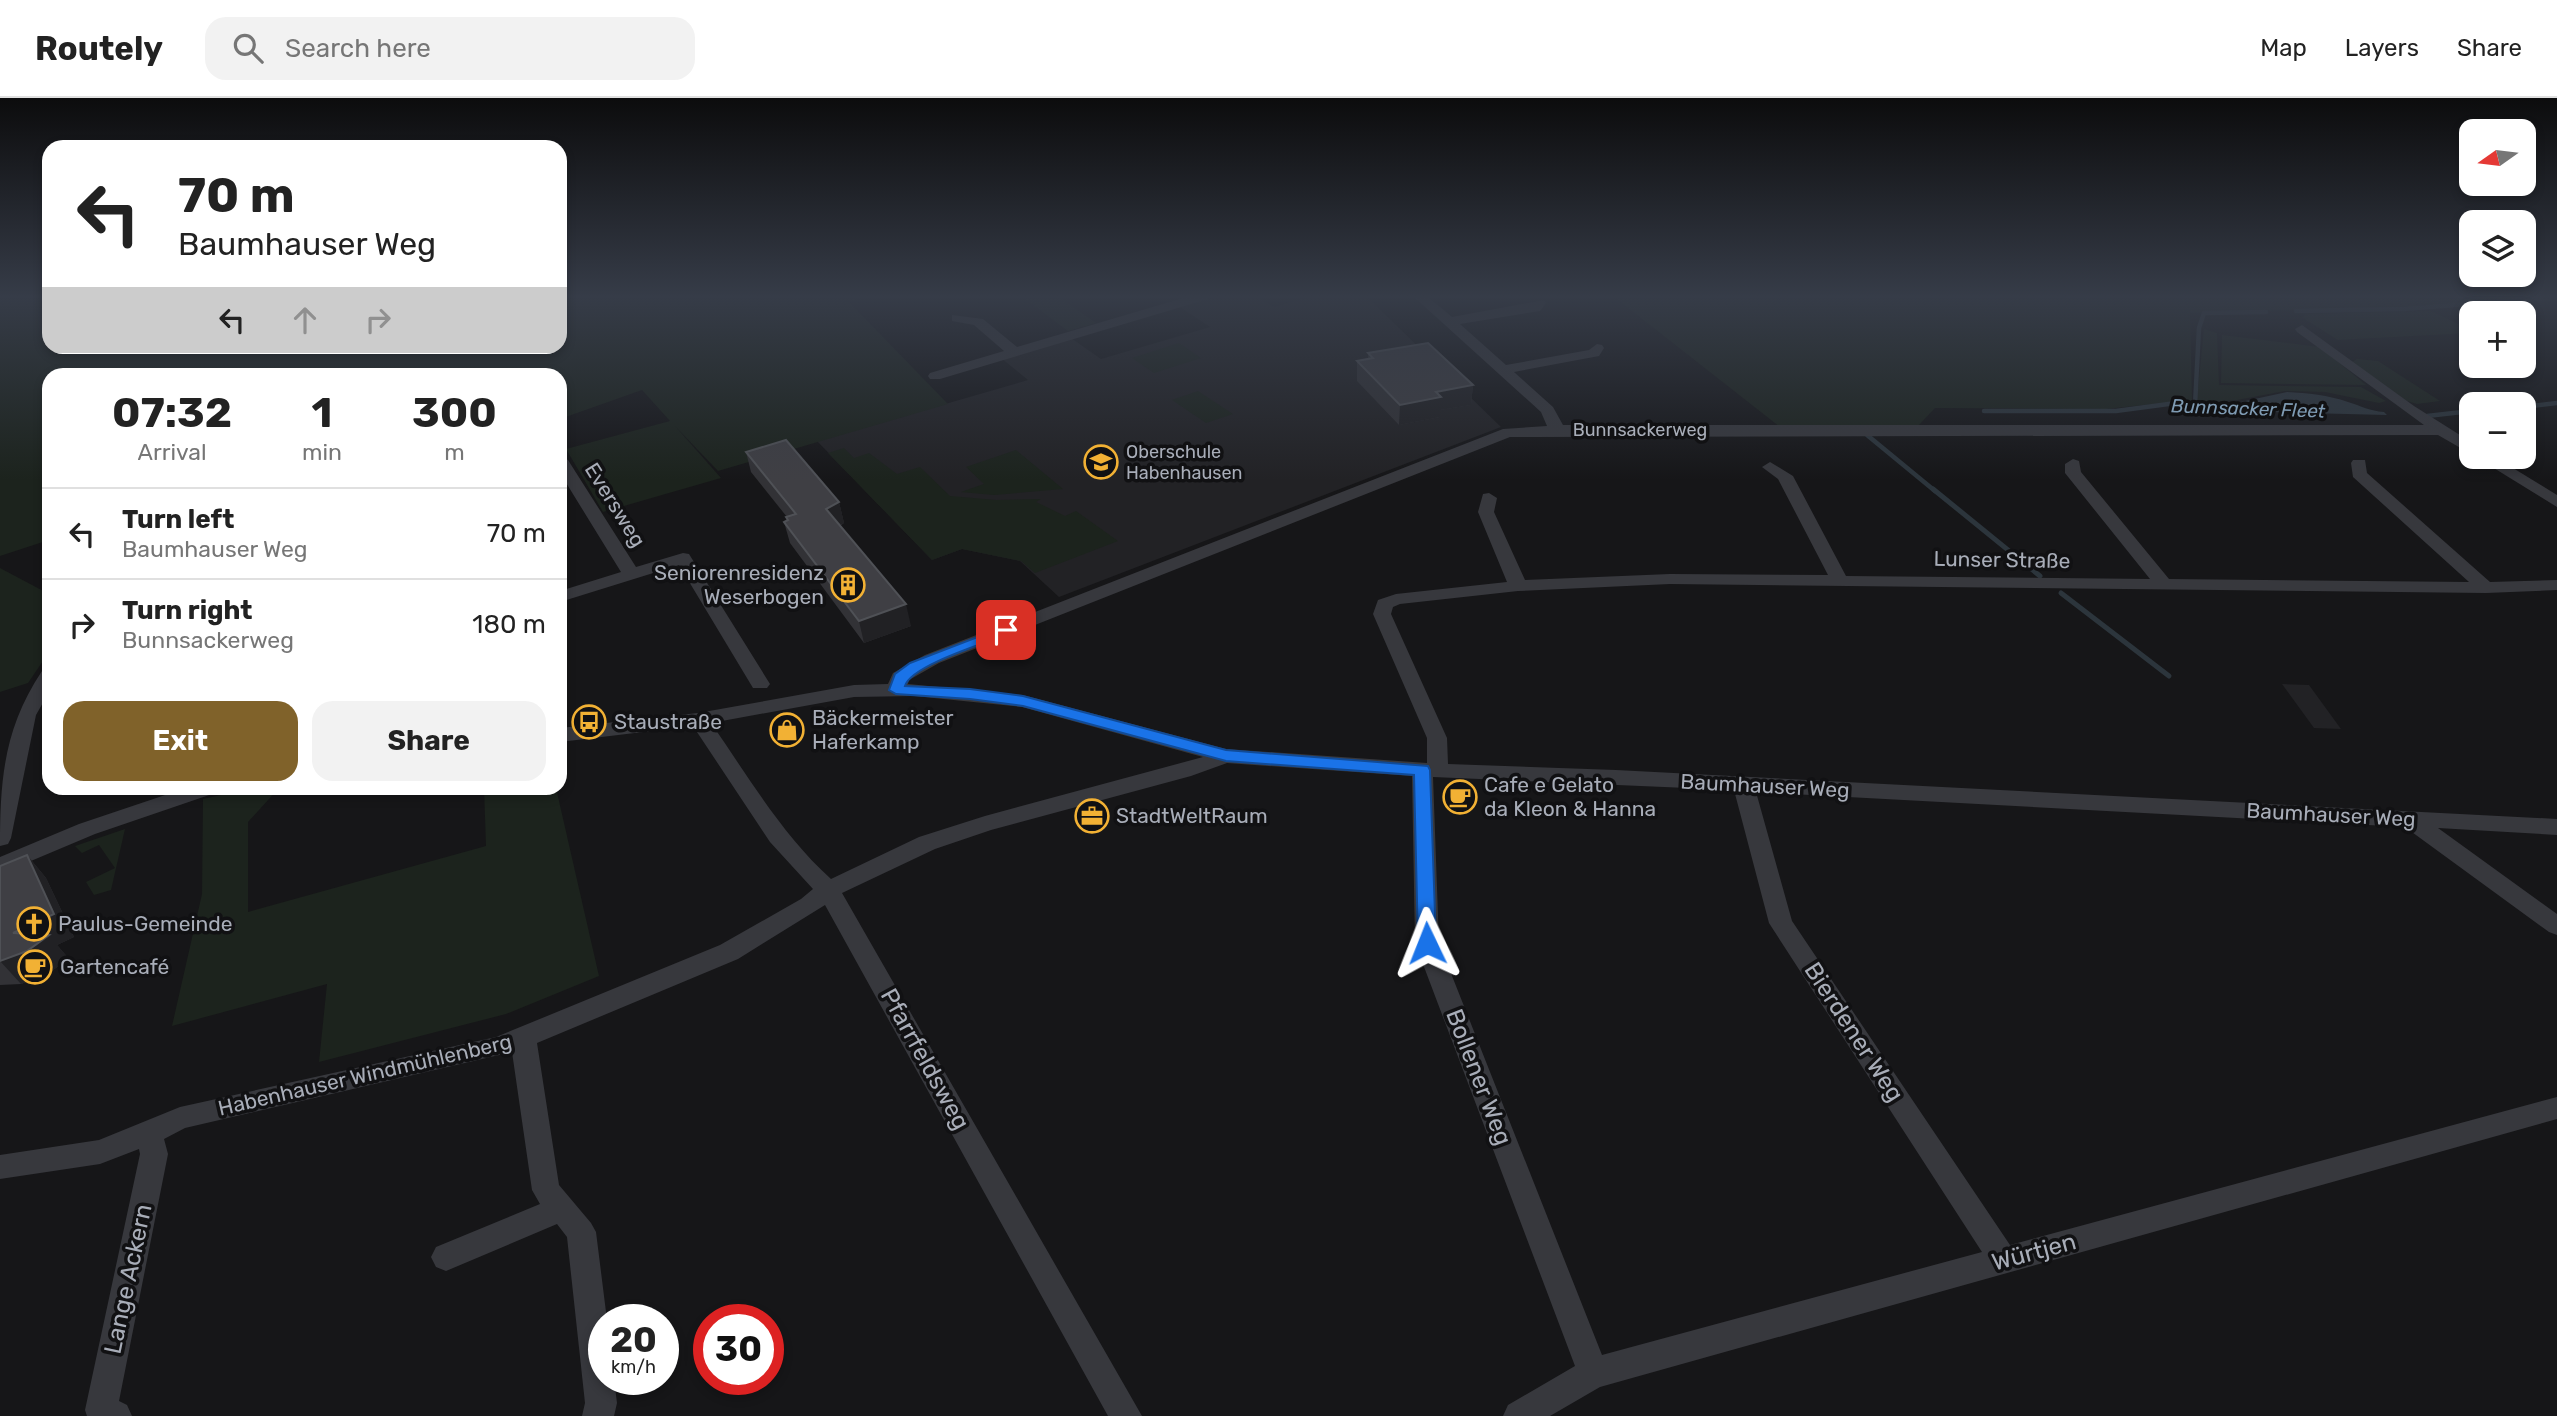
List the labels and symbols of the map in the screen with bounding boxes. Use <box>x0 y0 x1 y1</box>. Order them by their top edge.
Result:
north arrow <box>2459 119 2536 196</box>
water label: Bunnsacker Fleet <box>2171 394 2326 423</box>
street label: Bunnsackerweg <box>1573 419 1707 441</box>
place label: Oberschule Habenhausen <box>1126 441 1242 484</box>
school or university icon: Oberschule Habenhausen <box>1082 443 1120 481</box>
street label: Eversweg <box>580 458 651 552</box>
street label: Lunser Straße <box>1933 546 2071 573</box>
place label: Seniorenresidenz Weserbogen <box>654 560 824 609</box>
building icon: Seniorenresidenz Weserbogen <box>829 566 867 604</box>
pin <box>976 600 1036 660</box>
bus stop icon: Staustraße <box>570 703 608 741</box>
place label: Bäckermeister Haferkamp <box>812 705 953 754</box>
place label: Staustraße <box>614 709 722 734</box>
shop icon: Bäckermeister Haferkamp <box>768 711 806 749</box>
street label: Baumhauser Weg <box>1680 769 1850 802</box>
place label: Cafe e Gelato da Kleon & Hanna <box>1484 772 1656 821</box>
cafe icon: Cafe e Gelato da Kleon & Hanna <box>1441 778 1479 816</box>
office icon: StadtWeltRaum <box>1073 797 1111 835</box>
street label: Baumhauser Weg <box>2246 798 2416 831</box>
place label: StadtWeltRaum <box>1116 803 1268 828</box>
church icon: Paulus-Gemeinde <box>15 905 53 943</box>
position arrow <box>1390 906 1464 980</box>
place label: Paulus-Gemeinde <box>58 911 232 936</box>
cafe icon: Gartencafé <box>16 948 54 986</box>
place label: Gartencafé <box>60 954 169 979</box>
street label: Bierdener Weg <box>1799 957 1909 1107</box>
street label: Pfarrfeldsweg <box>875 984 975 1134</box>
street label: Bollener Weg <box>1440 1005 1518 1149</box>
street label: Habenhauser Windmühlenberg <box>216 1029 514 1121</box>
street label: Lange Ackern <box>98 1202 158 1356</box>
street label: Würtjen <box>1989 1227 2079 1277</box>
speed limit sign: 30 <box>693 1304 784 1395</box>

